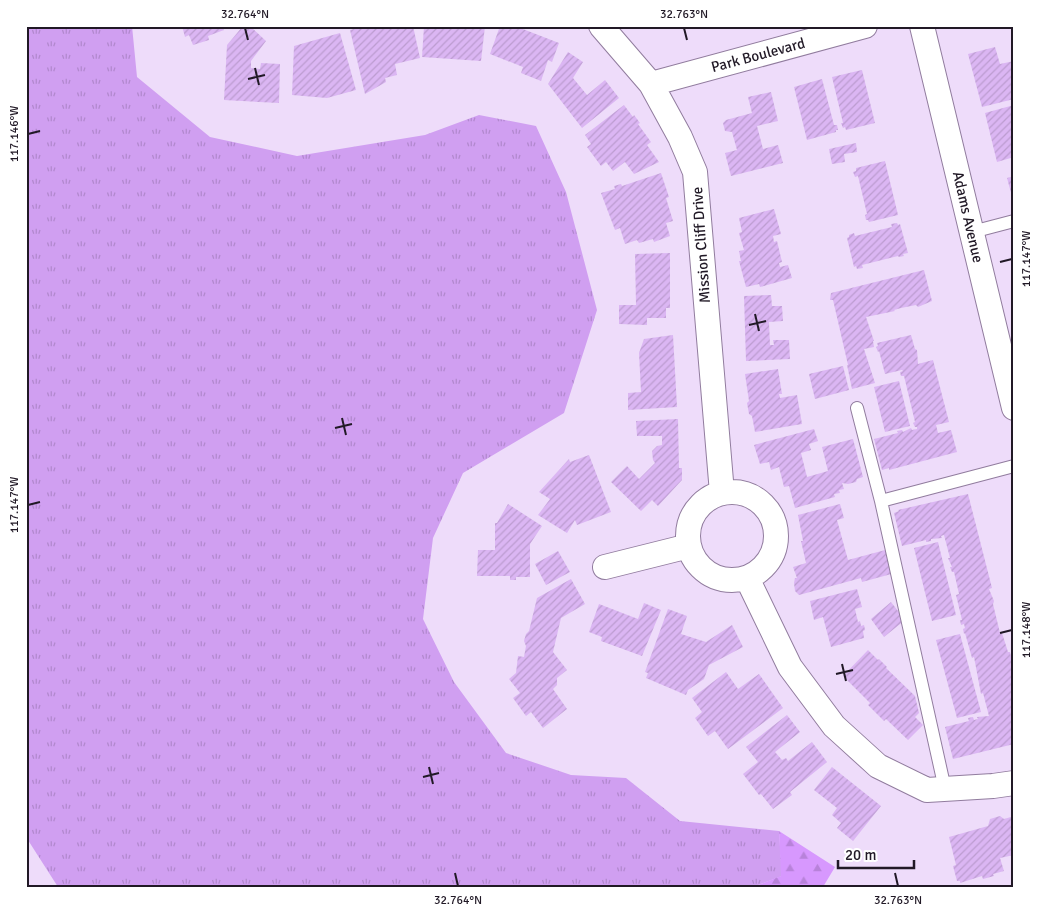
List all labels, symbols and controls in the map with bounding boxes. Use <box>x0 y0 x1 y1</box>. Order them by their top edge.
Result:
text: 32.764°N <box>221 7 269 22</box>
text: 32.763°N <box>660 7 708 22</box>
street label: Park Boulevard <box>709 34 807 76</box>
text: 117.146°W <box>7 106 22 162</box>
street label: Adams Avenue <box>949 169 987 265</box>
street label: Mission Cliff Drive <box>688 186 714 304</box>
text: 117.147°W <box>1019 231 1034 287</box>
text: 117.147°W <box>7 477 22 533</box>
text: 117.148°W <box>1019 602 1034 658</box>
scale bar <box>838 838 914 870</box>
text: 20 m <box>845 846 876 864</box>
text: 32.764°N <box>434 893 482 908</box>
text: 32.763°N <box>874 893 922 908</box>

